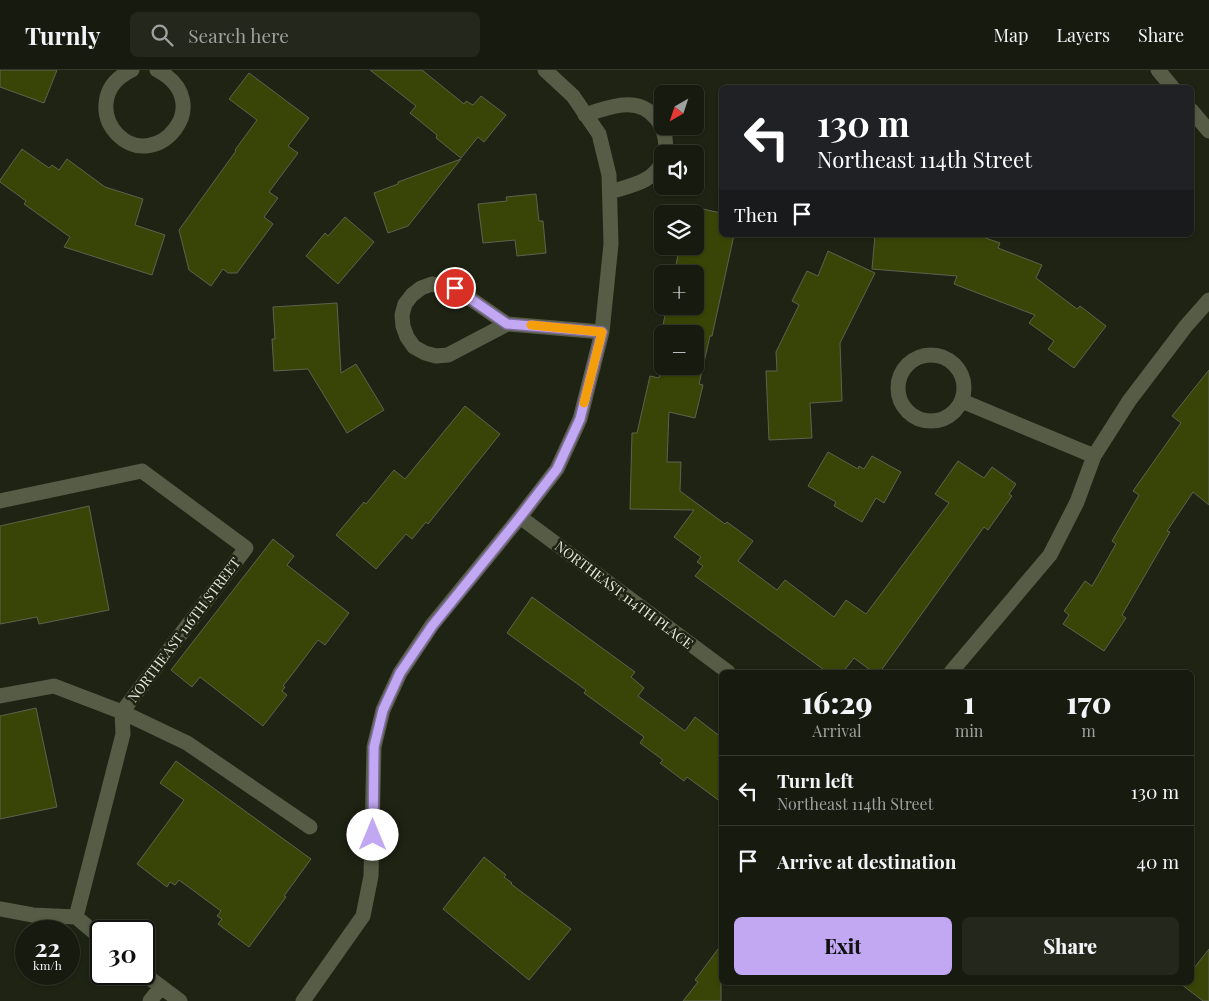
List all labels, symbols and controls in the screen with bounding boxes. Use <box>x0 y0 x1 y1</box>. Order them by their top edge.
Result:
search box <box>130 12 480 57</box>
text: Turnly <box>25 19 100 51</box>
icon: search <box>148 21 176 49</box>
text: Search here <box>188 22 289 48</box>
text: Map <box>993 23 1028 47</box>
text: Layers <box>1056 23 1110 47</box>
text: Share <box>1138 23 1184 47</box>
north arrow <box>654 85 704 135</box>
map controls <box>654 85 704 375</box>
text: 130 m <box>817 99 910 146</box>
icon: left <box>734 105 799 170</box>
text: Northeast 114th Street <box>817 144 1032 174</box>
button: sound <box>654 145 704 195</box>
icon: arrive <box>788 200 816 228</box>
text: Then <box>734 201 778 227</box>
button: layers <box>654 205 704 255</box>
button: + <box>654 265 704 315</box>
pin <box>434 267 476 309</box>
icon: arrive <box>441 274 469 302</box>
button: − <box>654 325 704 375</box>
street label: NORTHEAST 114TH PLACE <box>551 536 697 653</box>
street label: NORTHEAST 116TH STREET <box>123 553 244 706</box>
text: 16:29 <box>801 682 872 722</box>
text: 1 <box>963 682 975 722</box>
text: 170 <box>1066 682 1111 722</box>
text: Arrival <box>812 720 862 741</box>
text: min <box>955 720 983 741</box>
text: m <box>1082 720 1096 741</box>
text: Turn left <box>777 767 854 793</box>
icon: left <box>734 777 762 805</box>
text: 130 m <box>1131 778 1179 804</box>
text: Northeast 114th Street <box>777 793 933 814</box>
position arrow <box>346 808 398 860</box>
icon: arrive <box>734 847 762 875</box>
text: Arrive at destination <box>777 848 957 874</box>
text: 40 m <box>1137 848 1179 874</box>
button: Exit <box>734 917 952 975</box>
button: Share <box>962 917 1179 975</box>
speed limit sign: 30 <box>90 920 155 985</box>
text: 22 <box>34 930 61 963</box>
text: km/h <box>33 957 62 973</box>

